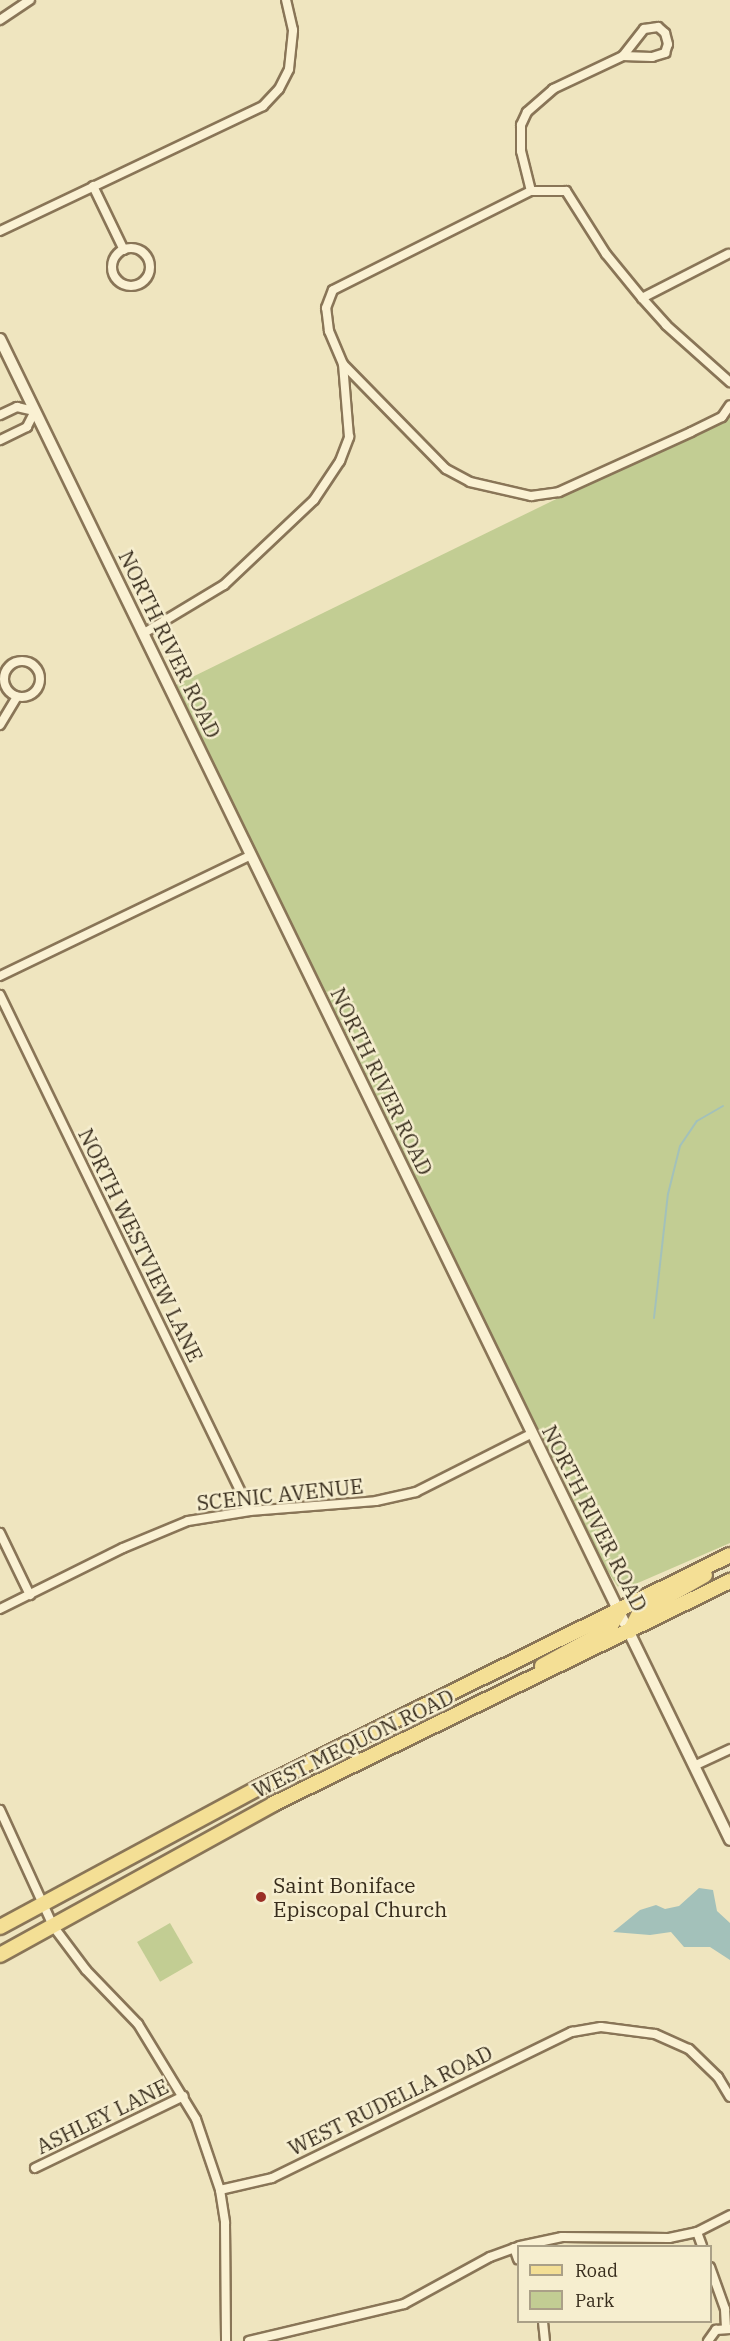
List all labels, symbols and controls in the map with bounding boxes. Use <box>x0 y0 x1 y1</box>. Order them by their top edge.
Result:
street label: NORTH RIVER ROAD <box>114 546 226 742</box>
street label: NORTH RIVER ROAD <box>326 983 438 1179</box>
street label: NORTH WESTVIEW LANE <box>73 1124 209 1366</box>
street label: NORTH RIVER ROAD <box>537 1421 653 1615</box>
street label: SCENIC AVENUE <box>195 1473 365 1515</box>
street label: WEST MEQUON ROAD <box>248 1683 458 1803</box>
place label: Saint Boniface Episcopal Church <box>273 1872 447 1922</box>
marker: Saint Boniface Episcopal Church <box>254 1890 268 1904</box>
street label: WEST RUDELLA ROAD <box>284 2040 496 2160</box>
street label: ASHLEY LANE <box>32 2073 172 2159</box>
legend <box>517 2245 712 2323</box>
text: Road <box>575 2259 618 2282</box>
text: Park <box>575 2289 614 2312</box>

